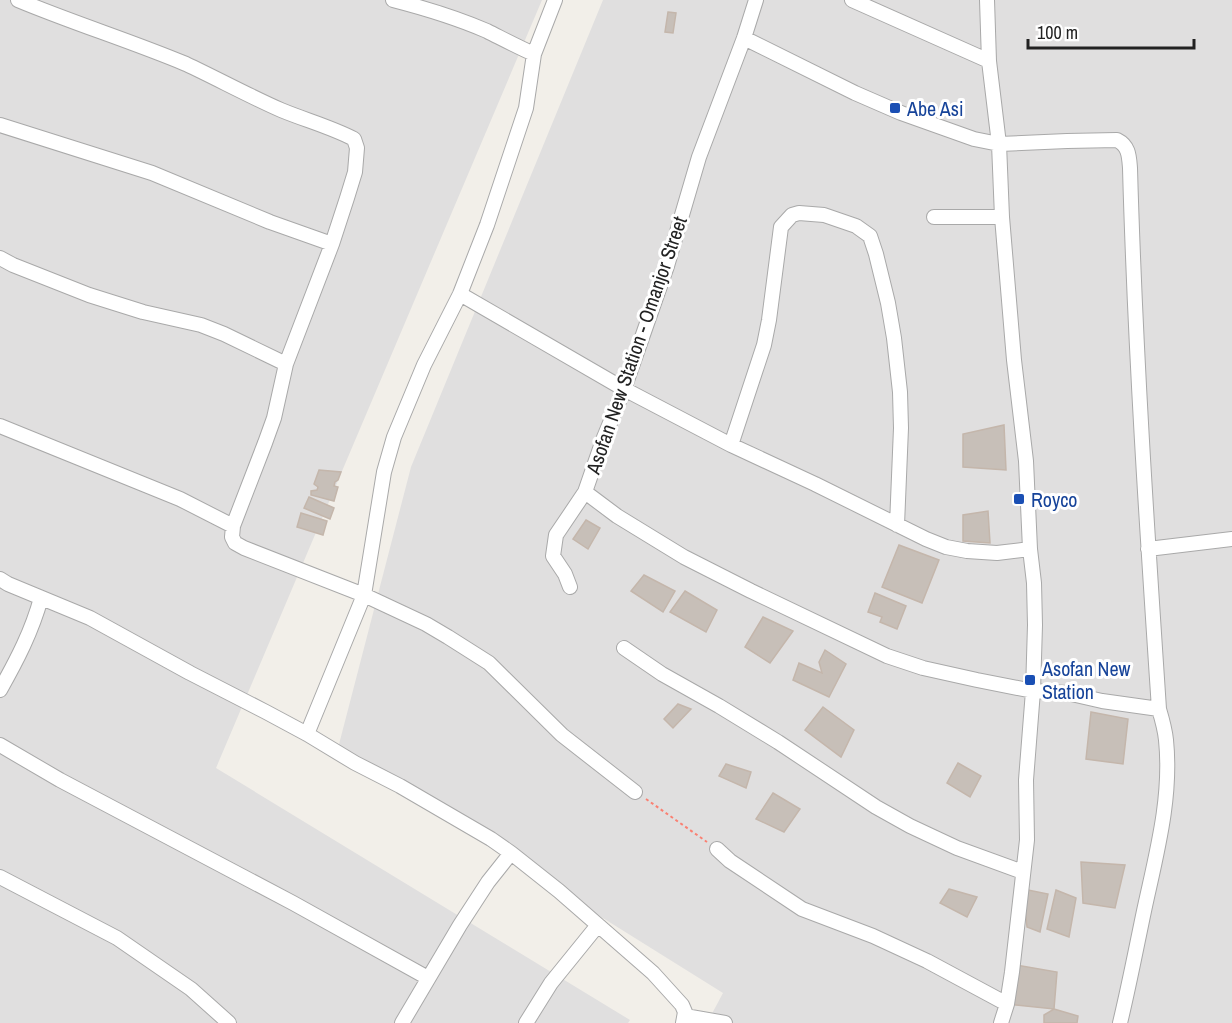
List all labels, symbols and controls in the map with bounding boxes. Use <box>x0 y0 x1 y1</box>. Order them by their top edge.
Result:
scale bar <box>1028 12 1194 50</box>
text: 100 m <box>1037 20 1078 45</box>
place label: Abe Asi <box>906 95 964 122</box>
marker: Abe Asi <box>888 101 902 115</box>
street label: Asofan New Station - Omanjor Street <box>579 212 693 478</box>
place label: Royco <box>1031 486 1077 513</box>
marker: Royco <box>1012 492 1026 506</box>
place label: Asofan New Station <box>1041 655 1131 705</box>
marker: Asofan New Station <box>1023 673 1037 687</box>

